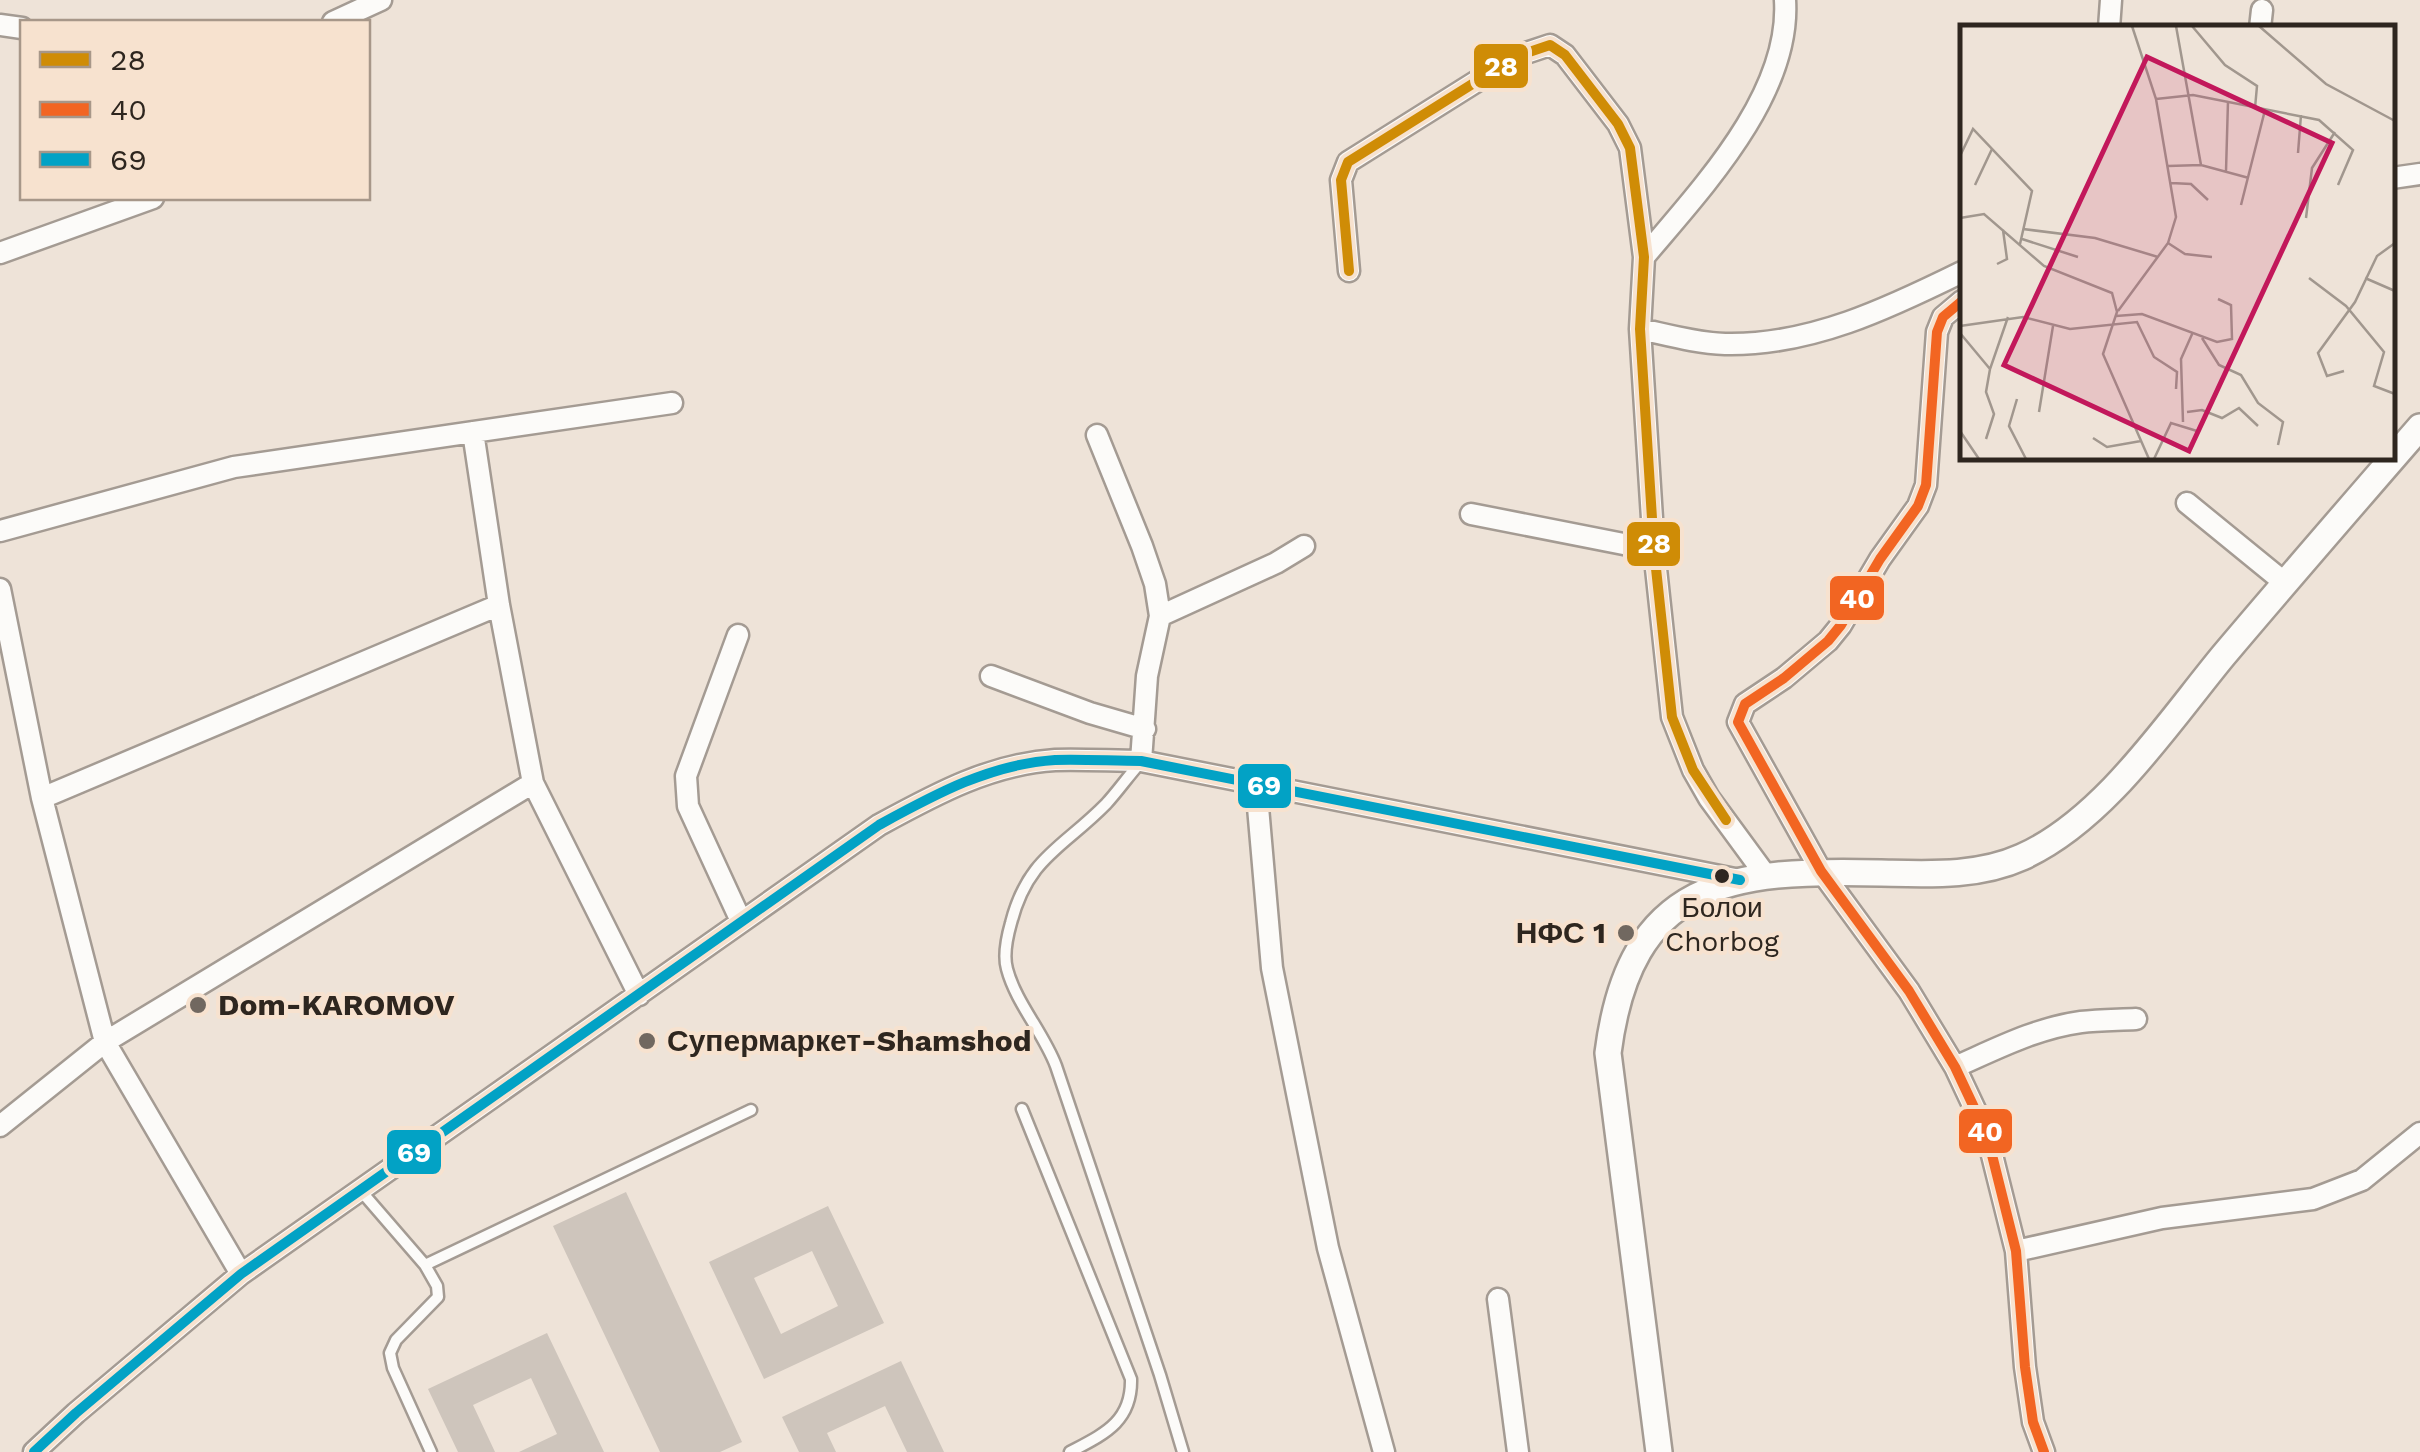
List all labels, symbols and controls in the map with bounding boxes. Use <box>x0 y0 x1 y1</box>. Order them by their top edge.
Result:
legend <box>20 20 370 200</box>
inset map <box>1960 25 2395 460</box>
text: 28 <box>110 42 146 77</box>
line badge: 28 <box>1472 42 1530 90</box>
text: 28 <box>1484 50 1518 83</box>
text: 40 <box>110 92 147 127</box>
text: 69 <box>110 142 147 177</box>
line badge: 28 <box>1625 520 1682 568</box>
text: 28 <box>1637 527 1671 560</box>
line badge: 40 <box>1828 574 1886 622</box>
text: 40 <box>1839 582 1875 615</box>
line badge: 69 <box>1236 762 1293 810</box>
text: 69 <box>1247 769 1281 802</box>
marker: Болои Chorbog <box>1712 866 1732 886</box>
place label: Болои Chorbog <box>1665 891 1779 958</box>
place label: НФС 1 <box>1516 915 1606 950</box>
marker: НФС 1 <box>1615 922 1637 944</box>
place label: Dom-KAROMOV <box>218 987 455 1022</box>
marker: Dom-KAROMOV <box>187 994 209 1016</box>
place label: Супермаркет-Shamshod <box>667 1023 1032 1058</box>
marker: Супермаркет-Shamshod <box>636 1030 658 1052</box>
line badge: 40 <box>1957 1107 2014 1155</box>
text: 40 <box>1967 1115 2003 1148</box>
line badge: 69 <box>385 1128 443 1176</box>
text: 69 <box>397 1136 431 1169</box>

